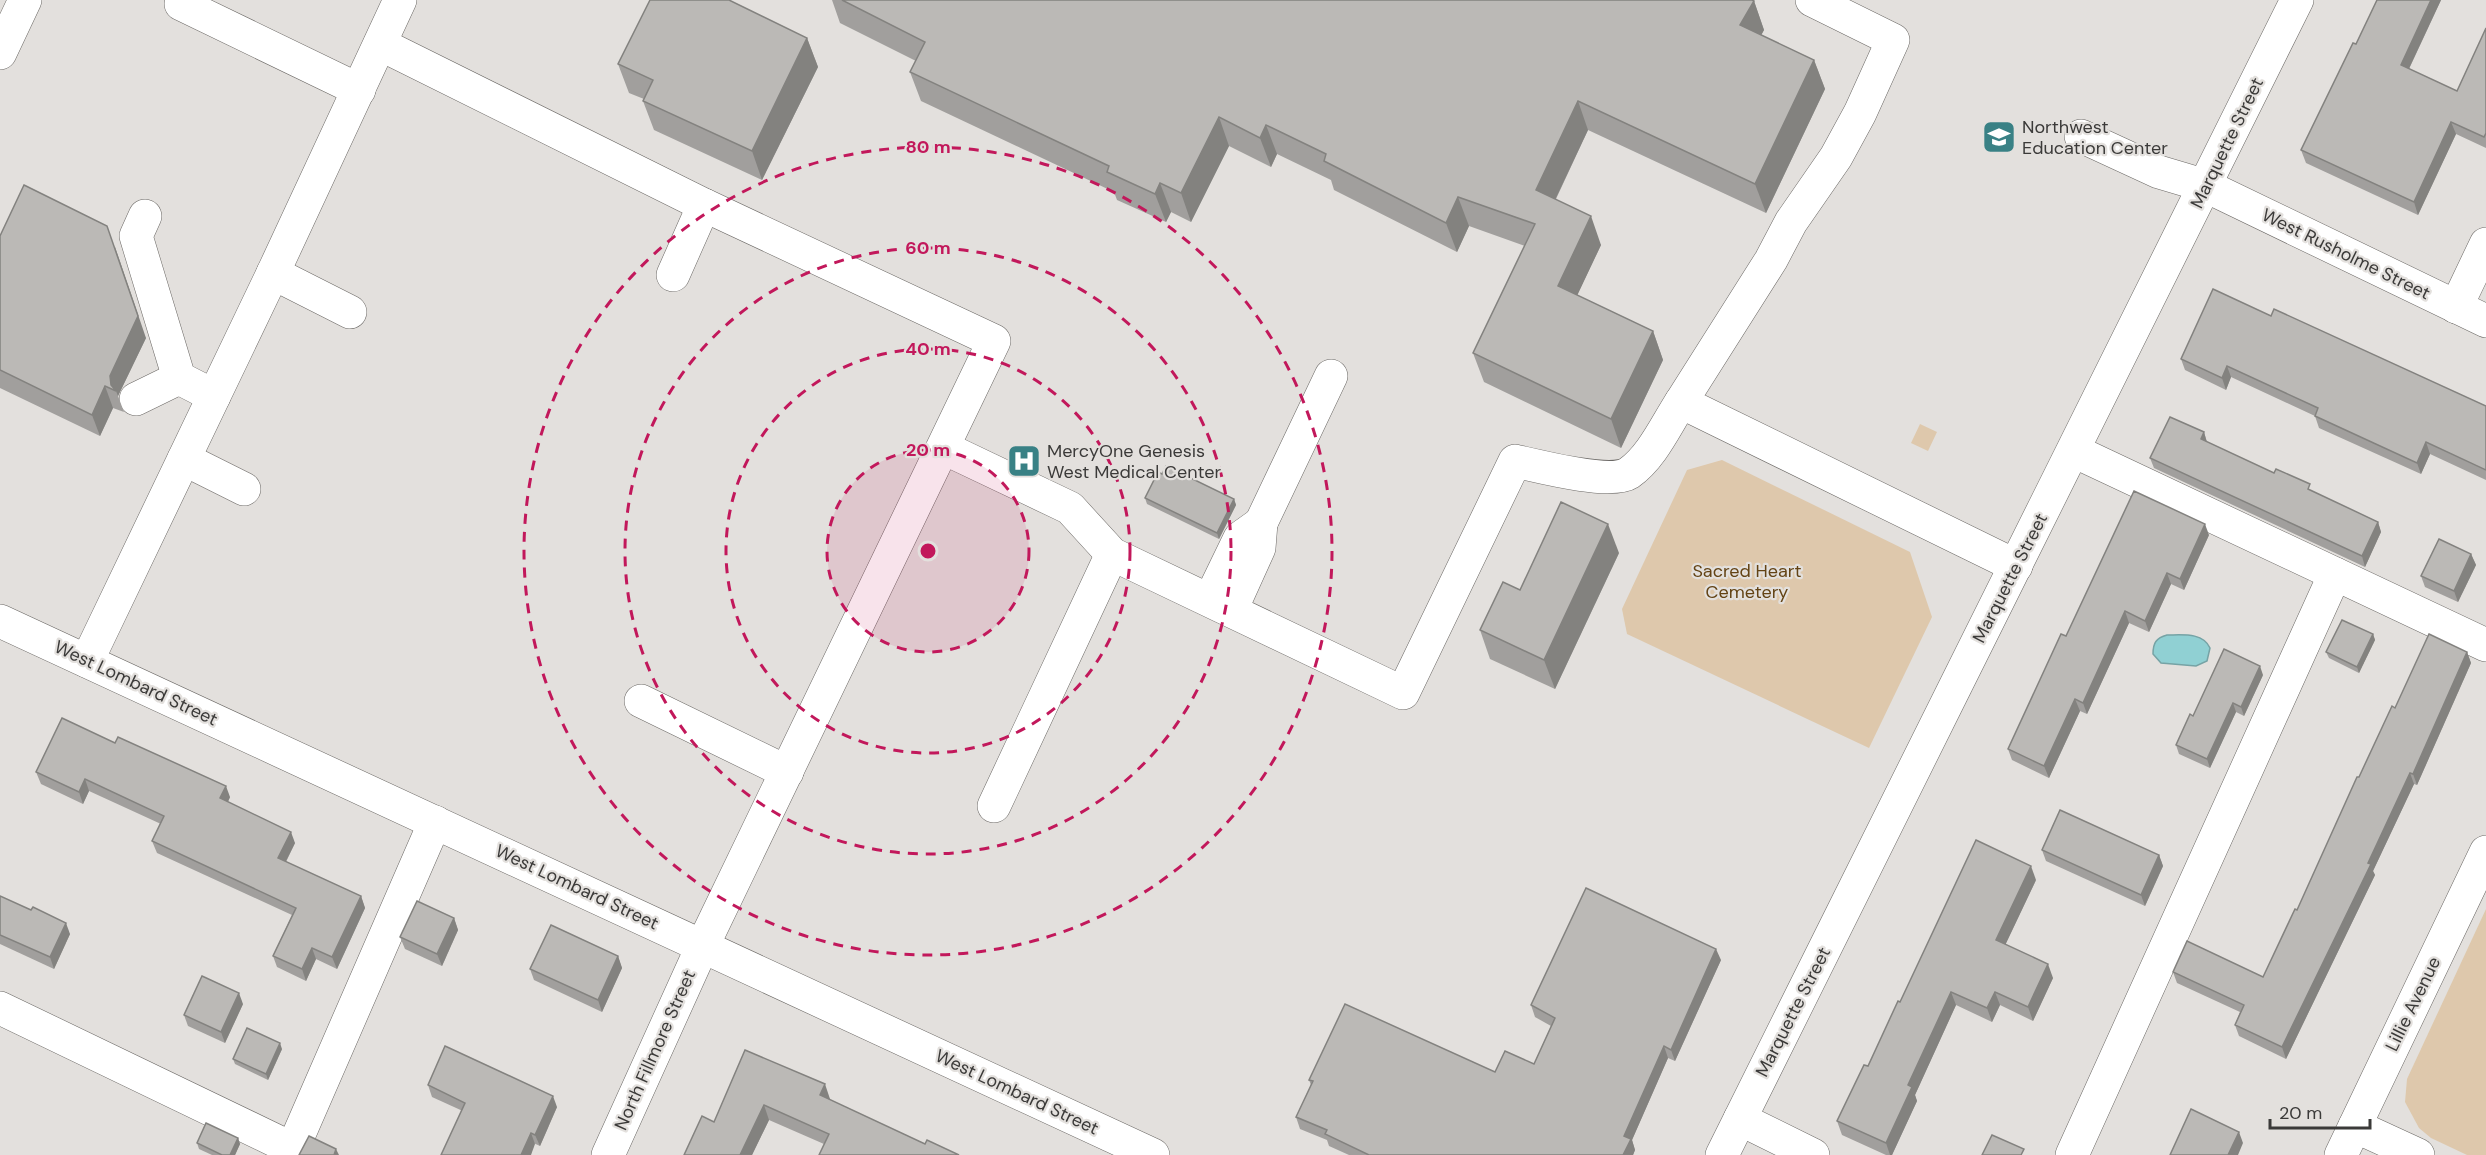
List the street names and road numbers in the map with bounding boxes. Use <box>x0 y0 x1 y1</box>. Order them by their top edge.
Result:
street label: Marquette Street <box>2185 74 2269 212</box>
street label: West Rusholme Street <box>2258 203 2434 305</box>
street label: Marquette Street <box>1967 509 2053 647</box>
street label: West Lombard Street <box>50 635 222 731</box>
street label: West Lombard Street <box>491 839 663 935</box>
street label: Marquette Street <box>1750 943 1836 1081</box>
street label: Lillie Avenue <box>2380 953 2446 1055</box>
street label: North Fillmore Street <box>609 966 701 1134</box>
street label: West Lombard Street <box>931 1044 1103 1140</box>

